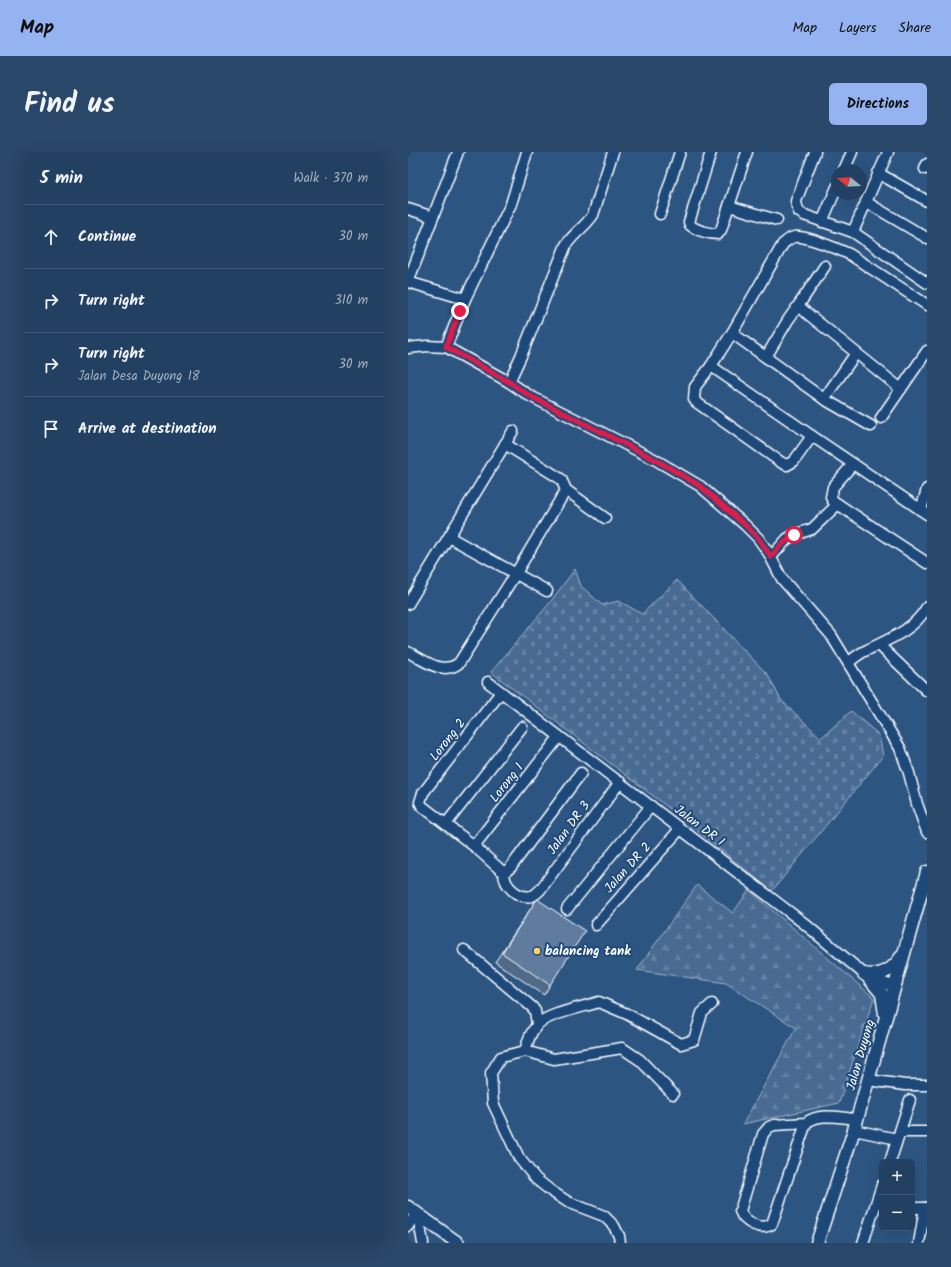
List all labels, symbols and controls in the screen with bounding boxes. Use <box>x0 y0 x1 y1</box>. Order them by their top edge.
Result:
text: Map <box>20 13 54 43</box>
text: Map <box>793 17 817 39</box>
text: Layers <box>839 17 877 39</box>
text: Share <box>899 17 931 39</box>
text: Find us <box>24 82 115 127</box>
button: Directions <box>829 83 927 125</box>
north arrow <box>831 164 867 200</box>
text: 5 min <box>40 165 83 192</box>
text: Walk · 370 m <box>293 168 368 189</box>
text: Continue <box>78 225 136 249</box>
icon: ahead <box>40 226 62 248</box>
text: 30 m <box>339 226 368 247</box>
text: Turn right <box>78 289 145 313</box>
icon: right <box>40 290 62 312</box>
text: 310 m <box>334 290 368 311</box>
route end <box>451 302 469 320</box>
text: Turn right <box>78 342 145 366</box>
icon: right <box>40 354 62 376</box>
text: 30 m <box>339 354 368 375</box>
text: Jalan Desa Duyong 18 <box>78 366 200 387</box>
text: Arrive at destination <box>78 417 217 441</box>
icon: arrive <box>40 418 62 440</box>
route start <box>785 526 803 544</box>
street label: Lorong 2 <box>425 714 471 766</box>
street label: Lorong 1 <box>485 759 529 807</box>
street label: Jalan DR 3 <box>542 797 596 859</box>
street label: Jalan DR 1 <box>669 800 729 852</box>
street label: Jalan DR 2 <box>599 838 657 898</box>
place label: balancing tank <box>545 941 631 962</box>
marker: balancing tank <box>532 946 542 956</box>
street label: Jalan Duyong <box>841 1017 881 1093</box>
map controls <box>879 1159 915 1231</box>
button: + <box>879 1159 915 1195</box>
button: − <box>879 1195 915 1231</box>

